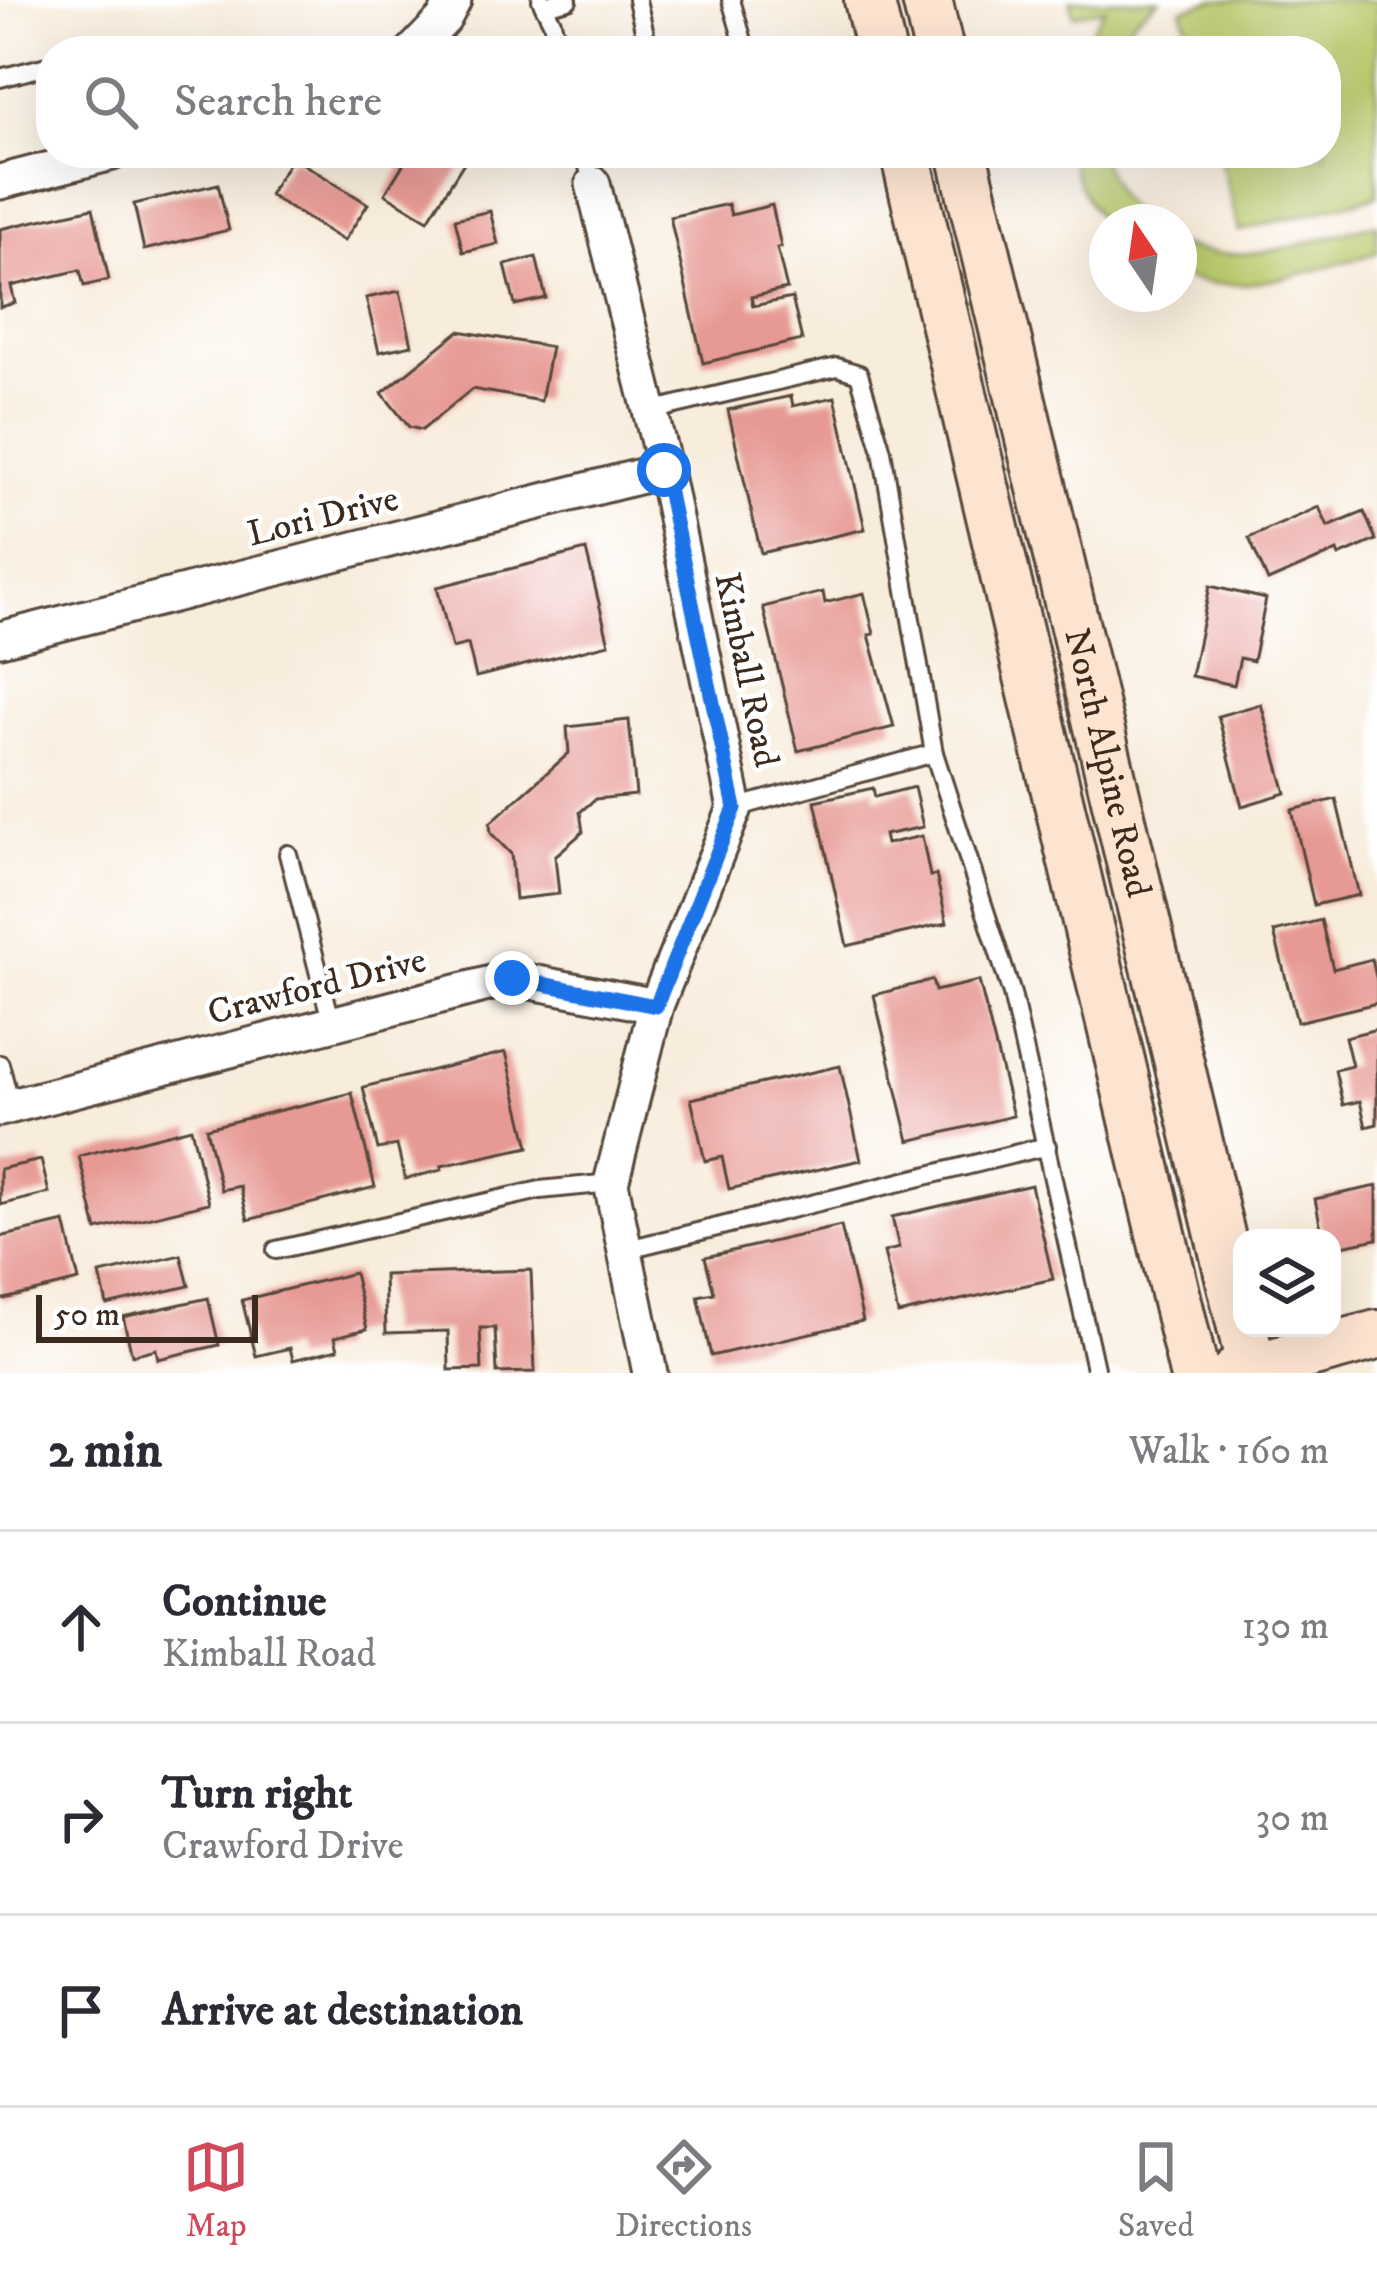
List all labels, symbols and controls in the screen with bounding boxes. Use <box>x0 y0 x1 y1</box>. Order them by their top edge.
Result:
search box <box>36 36 1341 168</box>
icon: search <box>78 69 144 135</box>
text: Search here <box>174 74 382 130</box>
north arrow <box>1089 204 1197 312</box>
route start <box>637 443 691 497</box>
street label: Lori Drive <box>243 477 403 557</box>
street label: Kimball Road <box>703 569 789 771</box>
street label: North Alpine Road <box>1054 624 1161 902</box>
street label: Crawford Drive <box>203 938 431 1036</box>
route end <box>485 951 539 1005</box>
map controls <box>1233 1229 1341 1337</box>
button: layers <box>1233 1229 1341 1337</box>
scale bar <box>36 1289 258 1342</box>
text: 50 m <box>54 1295 120 1336</box>
text: 2 min <box>48 1419 162 1483</box>
text: Walk · 160 m <box>1129 1427 1329 1476</box>
text: Continue <box>162 1574 327 1630</box>
icon: ahead <box>48 1594 114 1660</box>
text: 130 m <box>1241 1602 1329 1651</box>
text: Kimball Road <box>162 1630 376 1679</box>
text: Turn right <box>162 1766 352 1822</box>
icon: right <box>48 1786 114 1852</box>
text: 30 m <box>1256 1794 1329 1843</box>
text: Crawford Drive <box>162 1822 404 1871</box>
icon: arrive <box>48 1978 114 2044</box>
text: Arrive at destination <box>162 1983 523 2039</box>
tab: Map <box>183 2134 249 2247</box>
tab: Directions <box>615 2134 752 2247</box>
tab: Saved <box>1118 2134 1194 2247</box>

